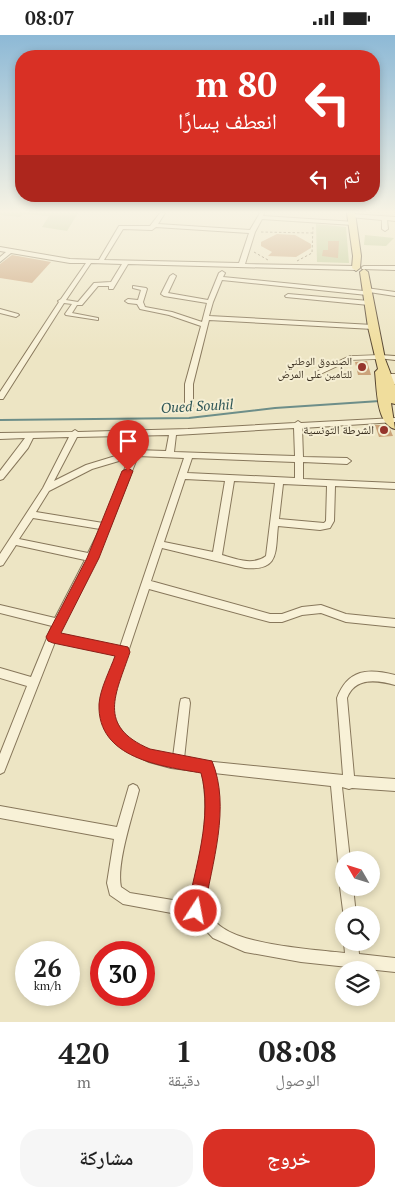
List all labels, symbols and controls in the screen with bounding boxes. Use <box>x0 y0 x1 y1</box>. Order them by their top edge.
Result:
text: 08:07 <box>25 5 74 30</box>
text: 80 m <box>196 61 277 107</box>
icon: left <box>295 70 360 135</box>
text: انعطف يسارًا <box>178 106 277 135</box>
text: ثم <box>343 163 360 188</box>
icon: left <box>305 165 333 193</box>
place label: الصندوق الوطني للتأمين على المرض <box>278 354 352 381</box>
marker: الصندوق الوطني للتأمين على المرض <box>356 361 368 373</box>
water label: Oued Souhil <box>160 394 234 417</box>
pin <box>107 420 149 471</box>
place label: الشرطة التونسية <box>303 422 374 437</box>
marker: الشرطة التونسية <box>378 424 390 436</box>
icon: arrive <box>114 427 142 455</box>
north arrow <box>335 851 380 896</box>
map controls <box>335 851 380 1006</box>
position arrow <box>169 884 221 936</box>
button: search <box>335 906 380 951</box>
speed limit sign: 30 <box>90 941 155 1006</box>
text: 26 <box>33 951 62 984</box>
button: layers <box>335 961 380 1006</box>
text: km/h <box>34 978 61 993</box>
text: 1 <box>175 1031 192 1071</box>
text: 08:08 <box>259 1031 337 1071</box>
text: 420 <box>58 1033 109 1073</box>
text: دقيقة <box>168 1069 200 1091</box>
text: الوصول <box>275 1069 320 1091</box>
text: m <box>77 1071 91 1093</box>
button: مشاركة <box>20 1129 193 1187</box>
button: خروج <box>203 1129 375 1187</box>

